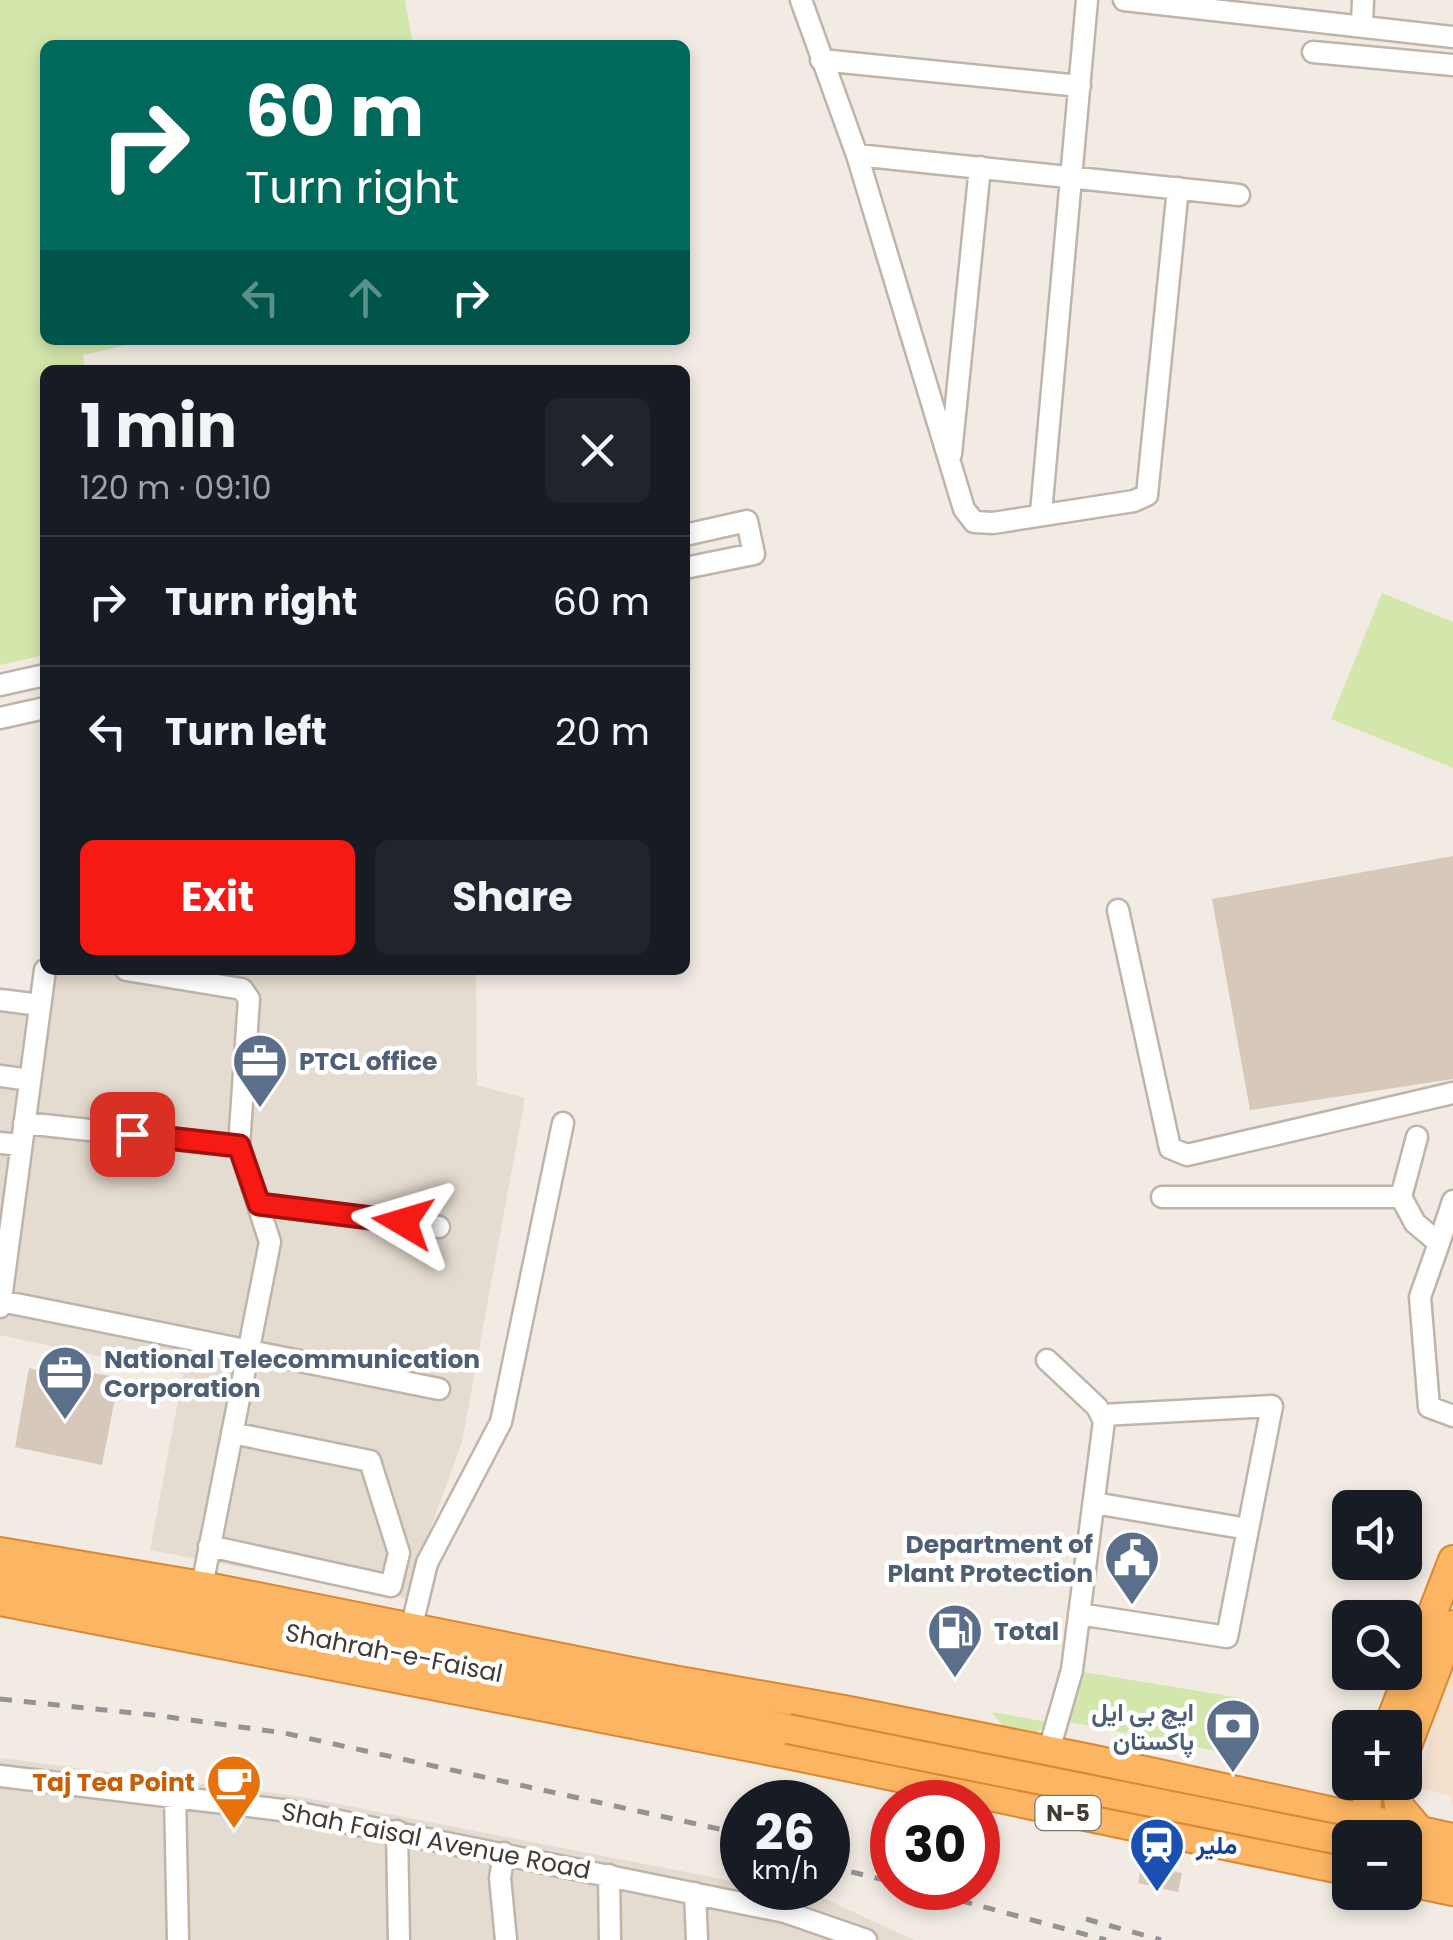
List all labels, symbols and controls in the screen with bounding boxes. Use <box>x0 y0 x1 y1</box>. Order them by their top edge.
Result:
text: 60 m <box>245 62 424 161</box>
icon: right <box>80 80 210 210</box>
text: Turn right <box>245 156 459 219</box>
icon: left <box>233 270 288 325</box>
icon: ahead <box>338 270 393 325</box>
icon: right <box>443 270 498 325</box>
text: 1 min <box>80 384 237 468</box>
button: close <box>545 398 650 503</box>
text: 120 m · 09:10 <box>80 465 272 510</box>
icon: right <box>80 574 135 629</box>
text: Turn right <box>165 575 357 628</box>
text: 60 m <box>553 575 650 628</box>
icon: left <box>80 704 135 759</box>
text: Turn left <box>165 705 327 758</box>
text: 20 m <box>555 705 650 758</box>
button: Exit <box>80 840 355 955</box>
button: Share <box>375 840 650 955</box>
office icon: PTCL office <box>230 1031 290 1110</box>
place label: PTCL office <box>299 1044 437 1079</box>
pin <box>90 1092 175 1177</box>
icon: arrive <box>105 1107 160 1162</box>
position arrow <box>351 1170 455 1274</box>
place label: National Telecommunication Corporation <box>104 1342 480 1406</box>
office icon: National Telecommunication Corporation <box>35 1343 95 1422</box>
map controls <box>1332 1490 1422 1910</box>
button: sound <box>1332 1490 1422 1580</box>
place label: Department of Plant Protection <box>888 1527 1093 1591</box>
public building icon: Department of Plant Protection <box>1102 1528 1162 1607</box>
button: search <box>1332 1600 1422 1690</box>
fuel station icon: Total <box>925 1601 985 1680</box>
place label: Total <box>994 1614 1059 1649</box>
street label: Shahrah-e-Faisal <box>282 1615 506 1691</box>
place label: ایچ بی ایل پاکستان <box>1091 1695 1194 1759</box>
bank icon: ایچ بی ایل پاکستان <box>1203 1696 1263 1775</box>
button: + <box>1332 1710 1422 1800</box>
cafe icon: Taj Tea Point <box>204 1752 264 1831</box>
place label: Taj Tea Point <box>32 1765 195 1800</box>
speed limit sign: 30 <box>870 1780 1000 1910</box>
street label: Shah Faisal Avenue Road <box>278 1794 594 1888</box>
road number: N-5 <box>1036 1796 1100 1830</box>
text: 26 <box>755 1797 815 1868</box>
station icon: ملیر <box>1127 1815 1187 1894</box>
button: − <box>1332 1820 1422 1910</box>
place label: ملیر <box>1195 1828 1237 1863</box>
text: km/h <box>752 1853 818 1888</box>

